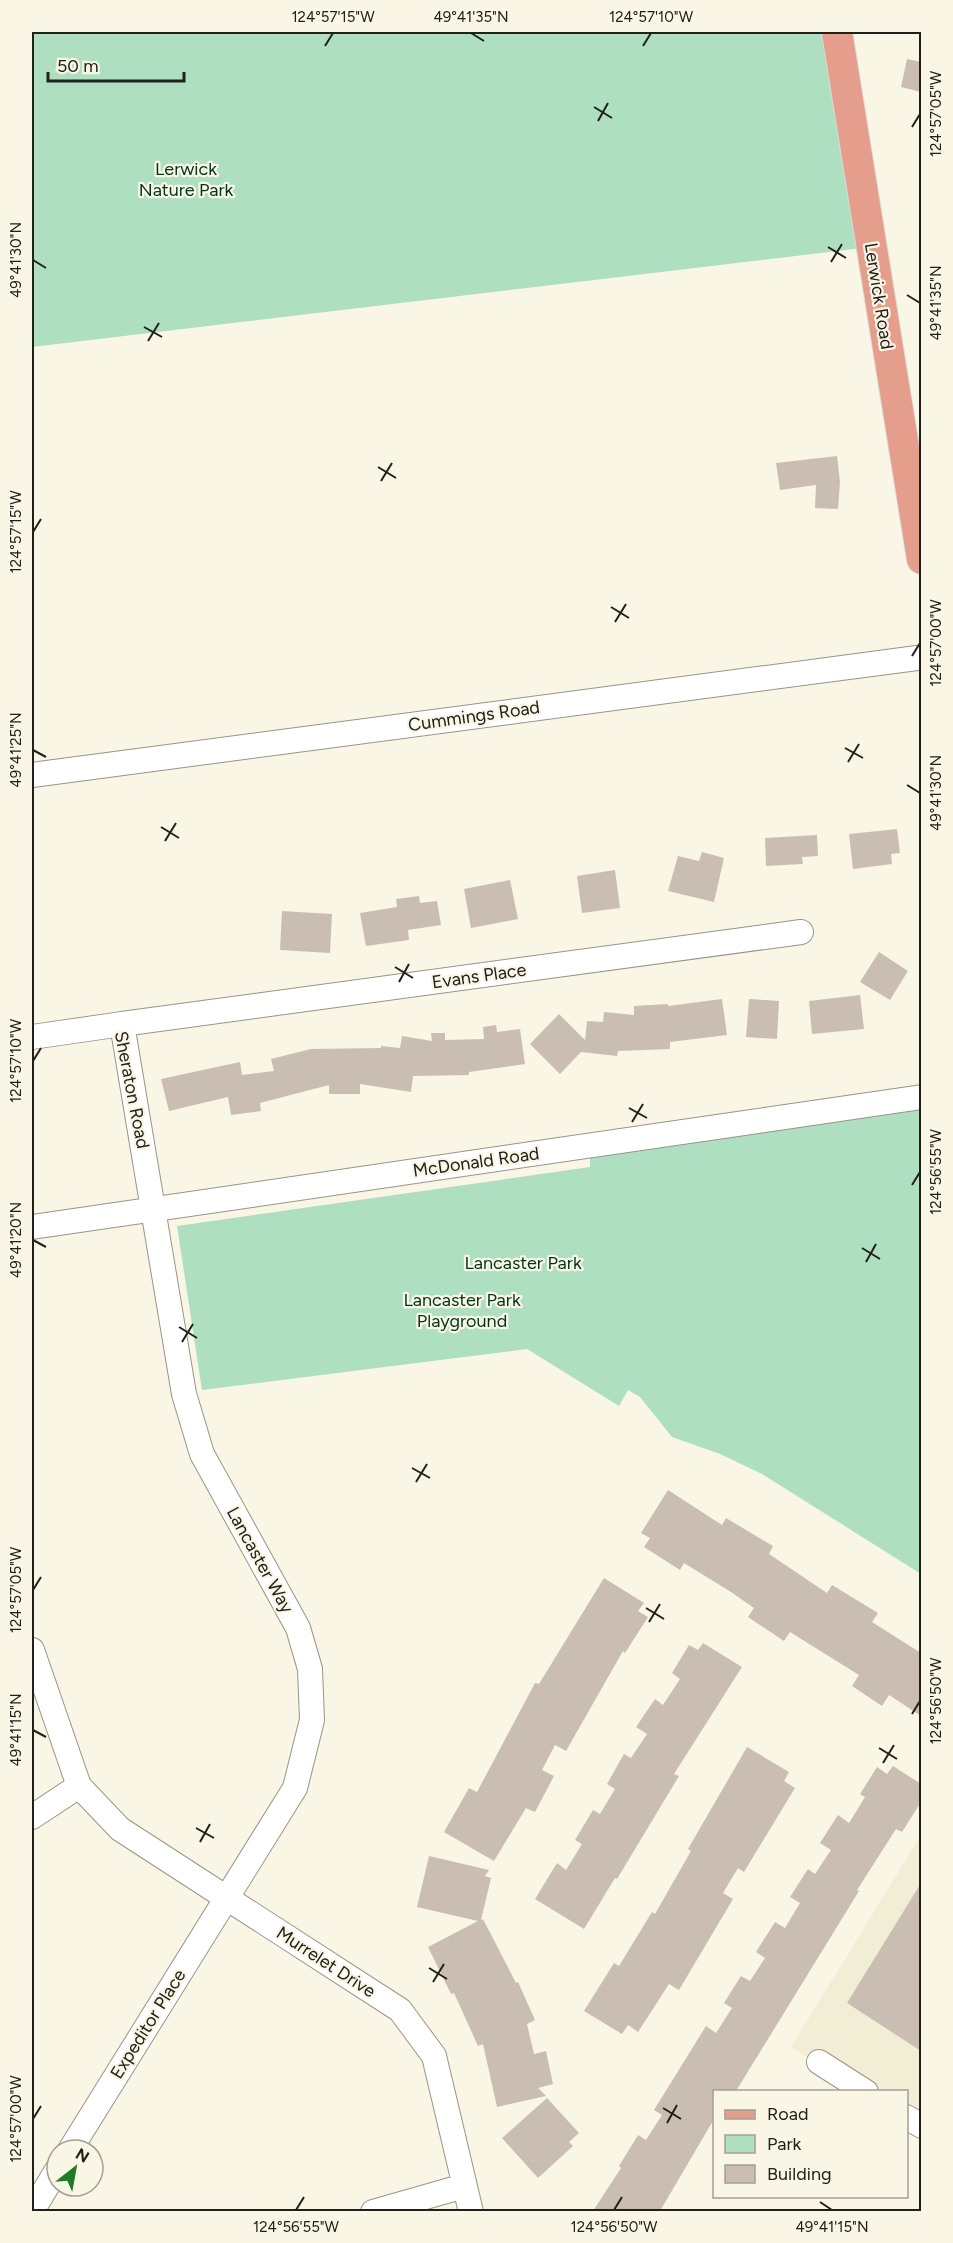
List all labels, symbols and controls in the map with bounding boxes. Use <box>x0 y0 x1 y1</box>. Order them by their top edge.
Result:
text: 124°57'15"W <box>291 8 375 26</box>
text: 49°41'35"N <box>433 8 509 26</box>
text: 124°57'10"W <box>609 8 694 26</box>
scale bar <box>48 45 184 83</box>
text: 50 m <box>57 55 99 77</box>
text: 124°57'05"W <box>927 70 945 157</box>
park label: Lerwick Nature Park <box>139 158 234 201</box>
text: 49°41'30"N <box>7 222 25 298</box>
street label: Lerwick Road <box>860 241 898 351</box>
text: 49°41'35"N <box>927 265 945 341</box>
text: 124°57'15"W <box>7 490 25 574</box>
text: 124°57'00"W <box>927 599 945 687</box>
street label: Cummings Road <box>407 696 541 736</box>
text: 49°41'25"N <box>7 712 25 788</box>
text: 49°41'30"N <box>927 755 945 831</box>
street label: Evans Place <box>430 958 528 994</box>
text: 124°57'10"W <box>7 1018 25 1103</box>
street label: Sheraton Road <box>110 1029 154 1151</box>
text: 124°56'55"W <box>927 1128 945 1215</box>
street label: McDonald Road <box>411 1142 541 1182</box>
text: 49°41'20"N <box>7 1202 25 1278</box>
park label: Lancaster Park <box>464 1252 582 1274</box>
park label: Lancaster Park Playground <box>403 1289 521 1332</box>
street label: Lancaster Way <box>222 1503 298 1617</box>
text: 124°57'05"W <box>7 1546 25 1633</box>
text: 124°56'50"W <box>927 1657 945 1745</box>
text: 49°41'15"N <box>7 1693 25 1767</box>
street label: Murrelet Drive <box>272 1922 380 2002</box>
street label: Expeditor Place <box>105 1965 191 2083</box>
text: 124°57'00"W <box>7 2075 25 2163</box>
legend <box>713 2090 908 2198</box>
text: Road <box>767 2103 808 2125</box>
text: Park <box>767 2133 802 2155</box>
north arrow <box>45 2138 105 2198</box>
text: N <box>72 2144 93 2167</box>
text: Building <box>767 2163 832 2185</box>
text: 124°56'55"W <box>253 2218 340 2236</box>
text: 124°56'50"W <box>571 2218 658 2236</box>
text: 49°41'15"N <box>795 2218 869 2236</box>

